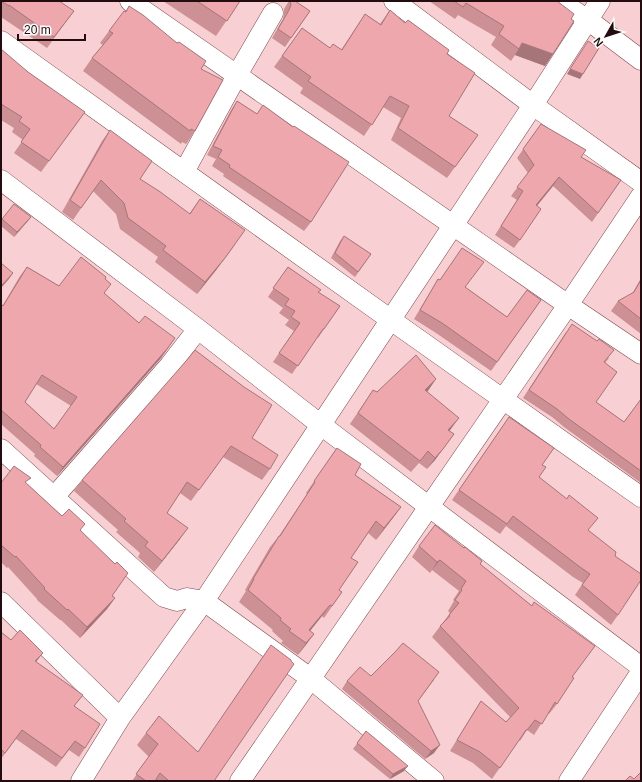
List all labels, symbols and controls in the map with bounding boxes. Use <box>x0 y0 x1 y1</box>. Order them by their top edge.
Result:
scale bar <box>18 16 85 42</box>
north arrow <box>586 16 626 56</box>
text: 20 m <box>24 23 51 37</box>
text: N <box>591 35 605 49</box>

